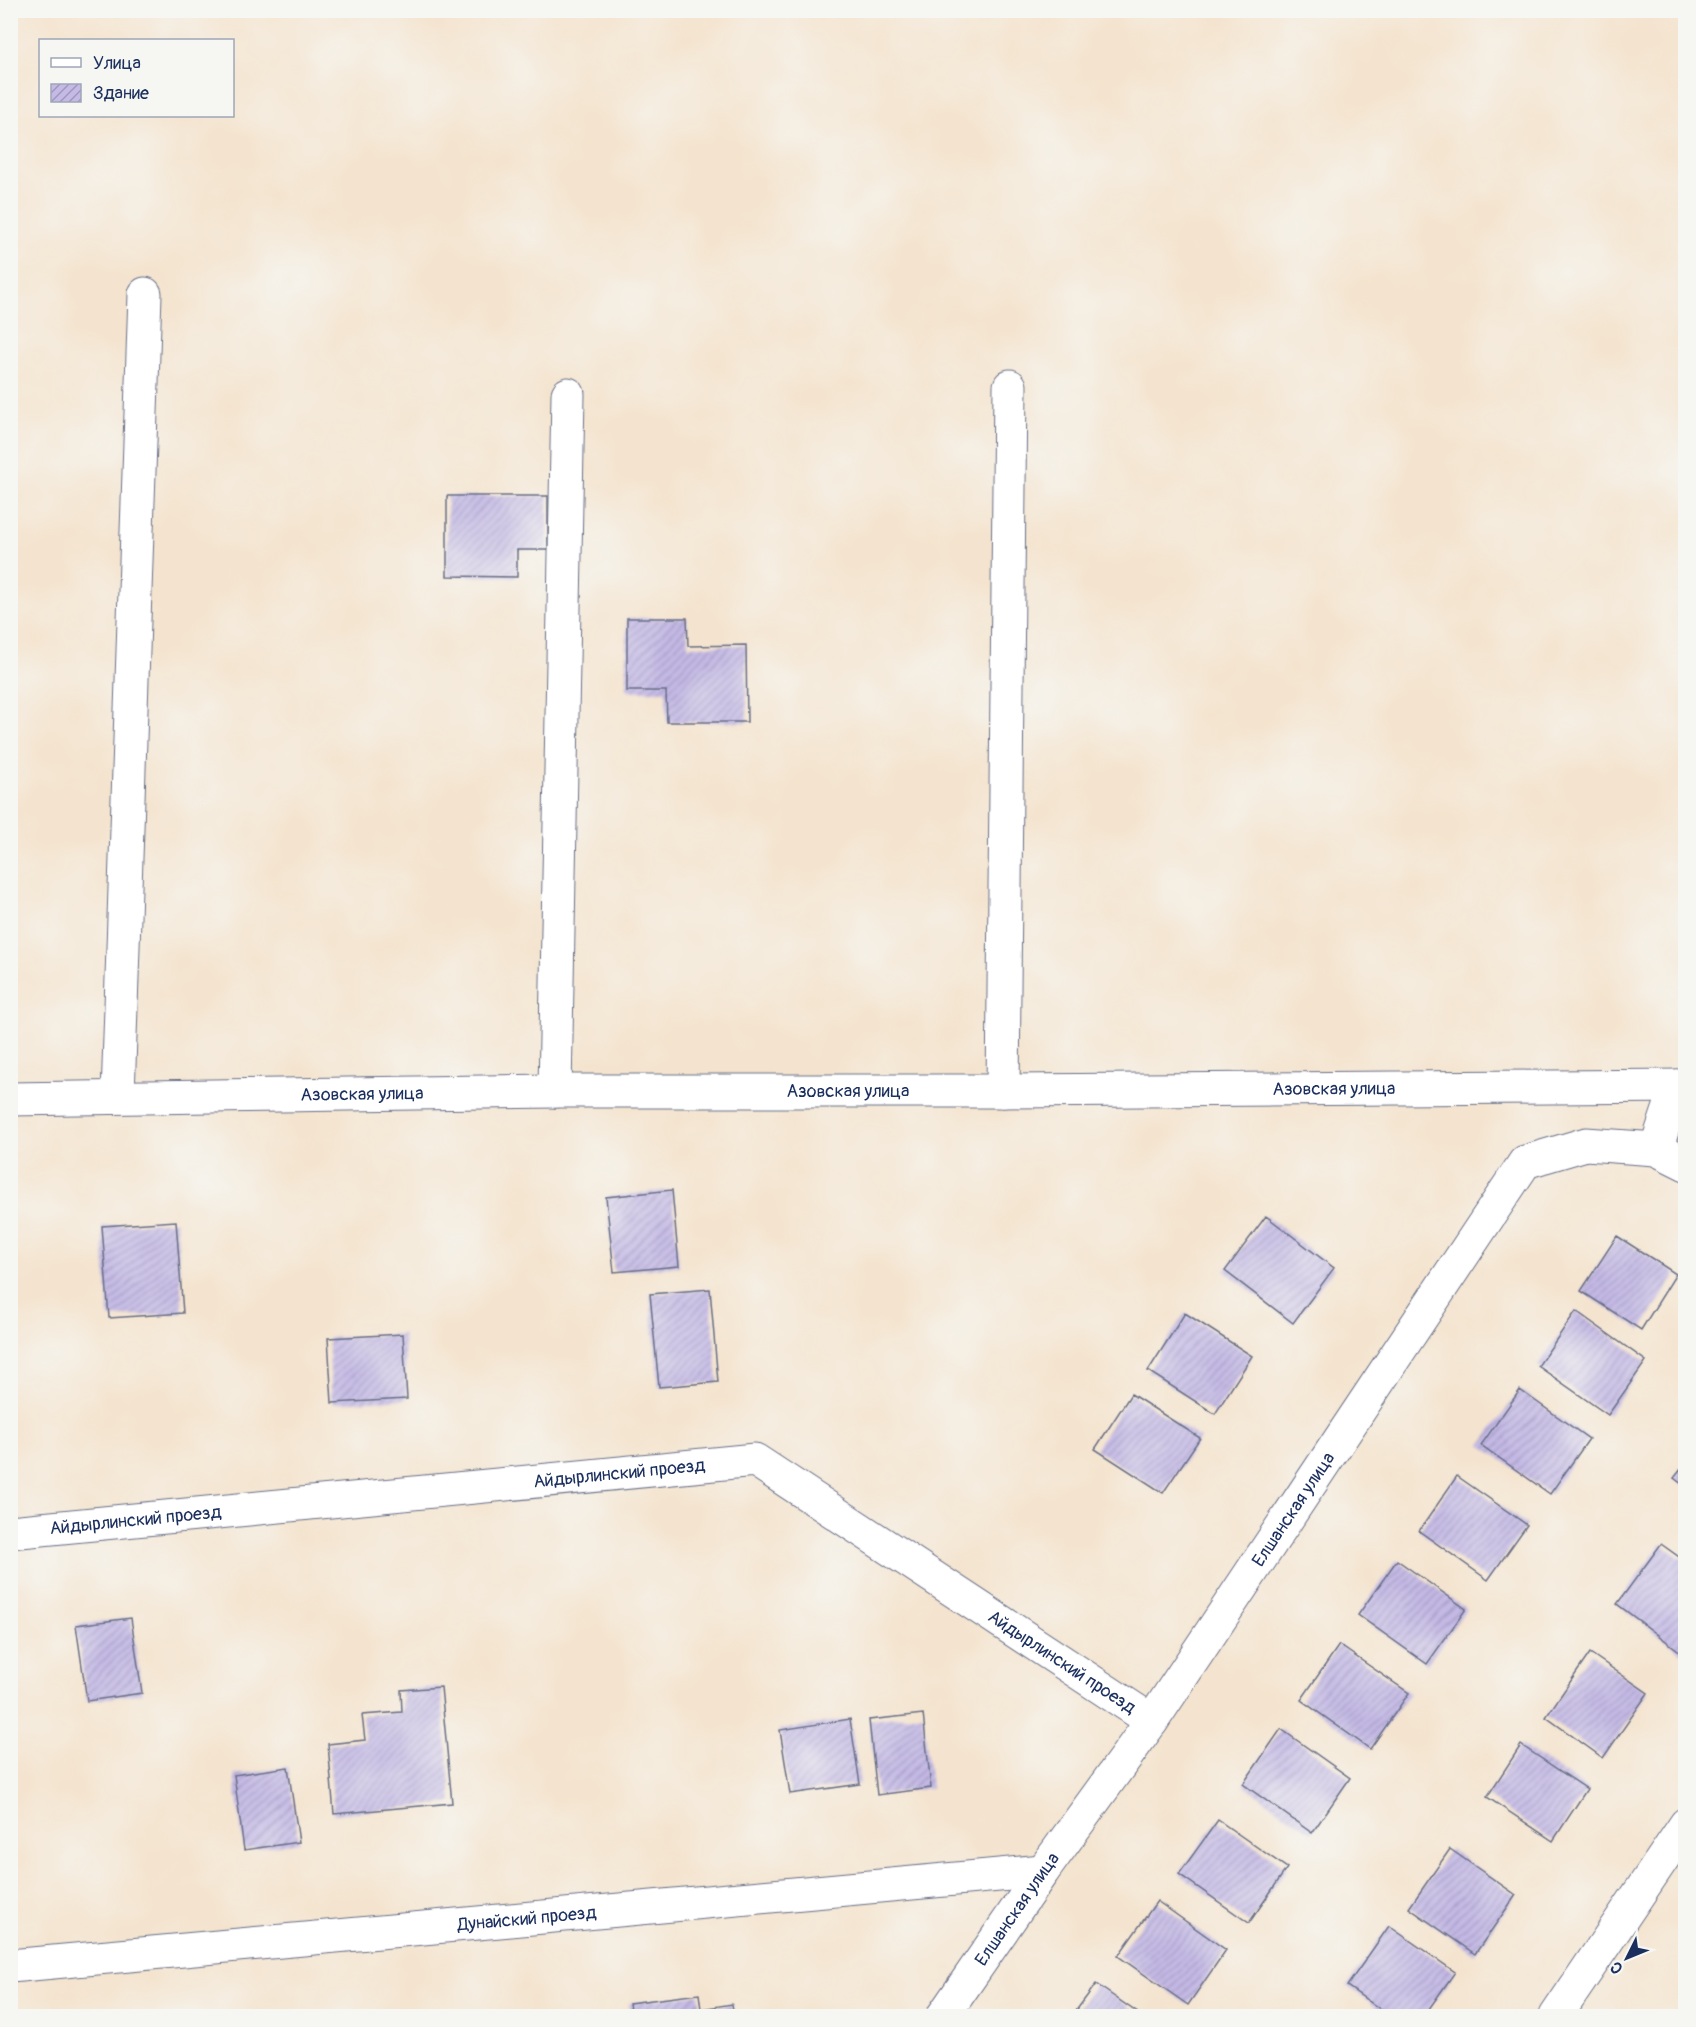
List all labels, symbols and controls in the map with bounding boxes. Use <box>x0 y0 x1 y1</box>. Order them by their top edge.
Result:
legend <box>39 39 234 117</box>
text: Улица <box>93 52 141 75</box>
text: Здание <box>93 82 149 105</box>
street label: Азовская улица <box>1272 1077 1395 1101</box>
street label: Азовская улица <box>786 1080 909 1103</box>
street label: Азовская улица <box>300 1081 424 1106</box>
street label: Елшанская улица <box>1247 1448 1340 1571</box>
street label: Айдырлинский проезд <box>532 1453 706 1493</box>
street label: Айдырлинский проезд <box>48 1500 223 1540</box>
street label: Айдырлинский проезд <box>984 1605 1141 1719</box>
street label: Елшанская улица <box>970 1848 1064 1970</box>
street label: Дунайский проезд <box>455 1901 597 1936</box>
north arrow <box>1597 1928 1657 1988</box>
text: С <box>1606 1957 1627 1978</box>

